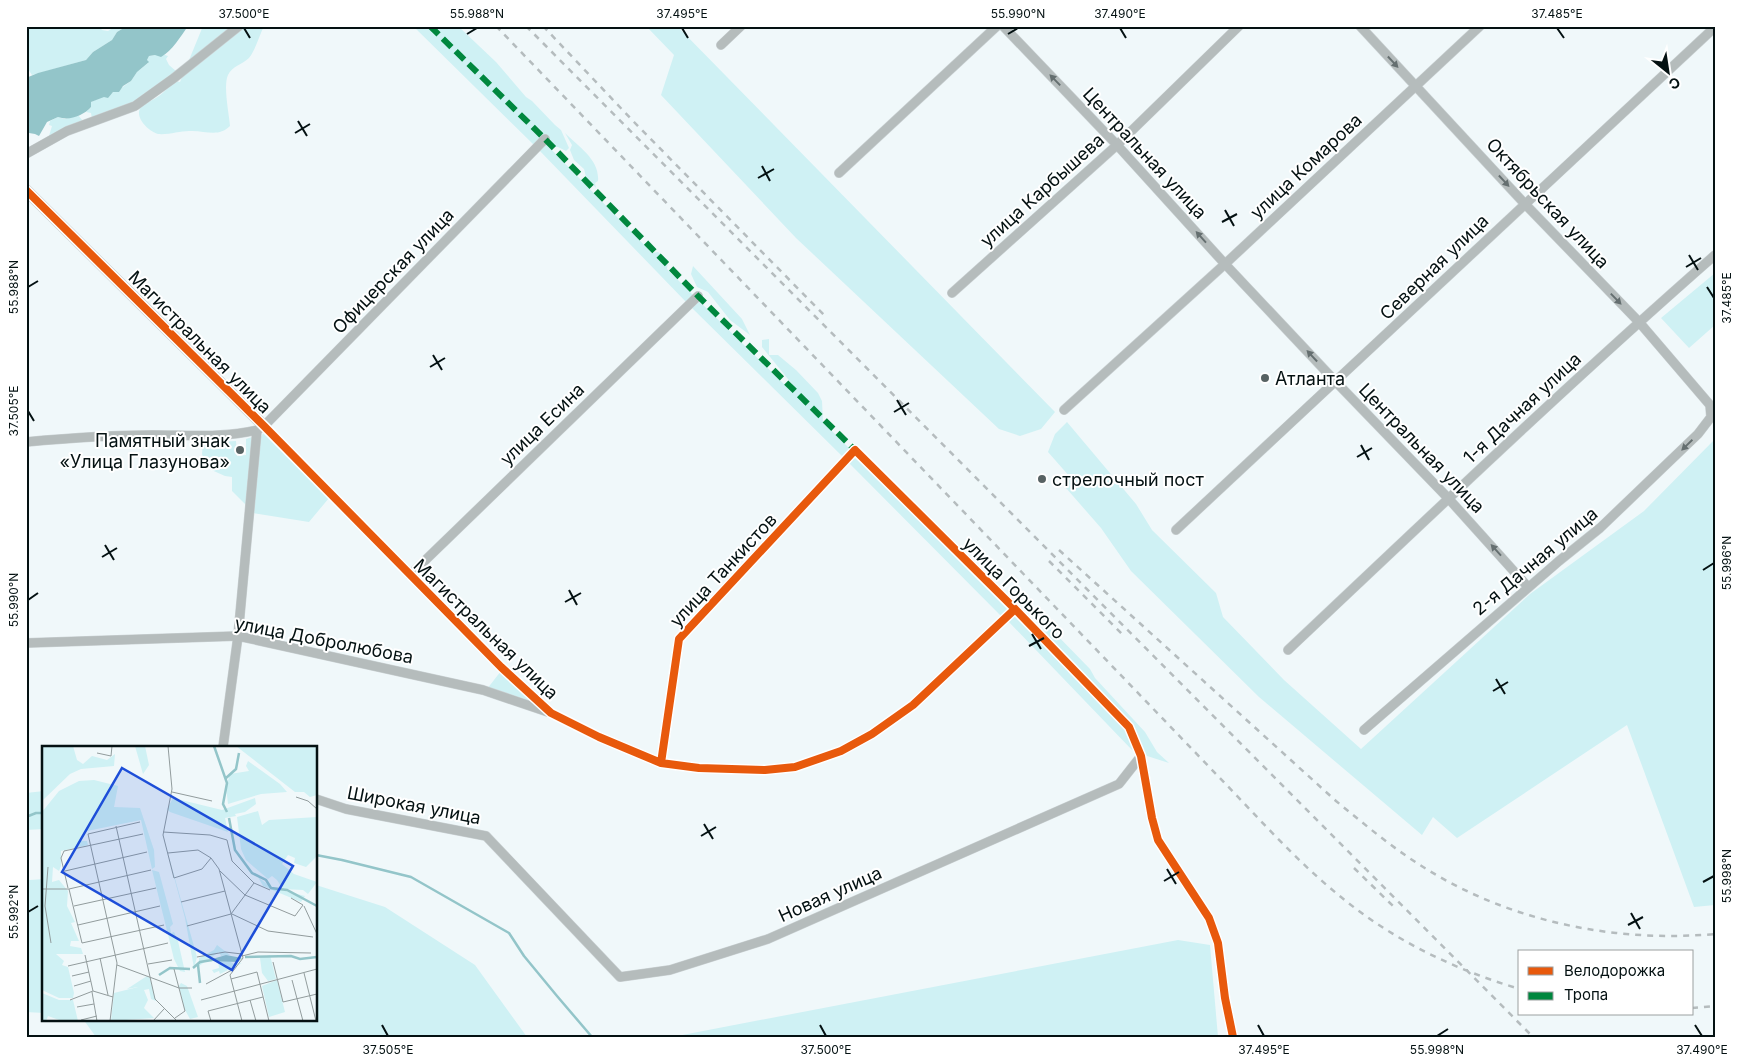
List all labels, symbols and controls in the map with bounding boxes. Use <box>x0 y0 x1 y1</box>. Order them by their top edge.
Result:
text: 37.500°E <box>218 6 270 21</box>
text: 55.988°N <box>450 6 504 21</box>
text: 37.495°E <box>656 6 708 21</box>
text: 55.990°N <box>991 6 1045 21</box>
text: 37.490°E <box>1094 6 1146 21</box>
text: 37.485°E <box>1531 6 1583 21</box>
north arrow <box>1644 48 1694 98</box>
one-way arrow <box>1387 56 1399 68</box>
one-way arrow <box>1049 74 1061 86</box>
text: С <box>1666 74 1683 94</box>
street label: Центральная улица <box>1079 83 1211 223</box>
street label: улица Комарова <box>1246 109 1366 223</box>
street label: улица Карбышева <box>976 129 1108 251</box>
street label: Октябрьская улица <box>1482 134 1614 272</box>
one-way arrow <box>1498 174 1510 186</box>
street label: Офицерская улица <box>328 204 458 338</box>
street label: Северная улица <box>1376 210 1492 324</box>
one-way arrow <box>1195 232 1207 244</box>
text: 55.988°N <box>6 260 21 314</box>
street label: Магистральная улица <box>124 266 276 418</box>
text: 37.485°E <box>1719 272 1734 324</box>
one-way arrow <box>1610 292 1622 304</box>
street label: 1-я Дачная улица <box>1459 348 1585 468</box>
one-way arrow <box>1306 350 1318 362</box>
place label: Атланта <box>1275 368 1345 389</box>
marker: Атланта <box>1259 372 1271 384</box>
street label: улица Есина <box>496 379 588 469</box>
street label: Центральная улица <box>1355 379 1489 517</box>
text: 37.505°E <box>6 386 21 436</box>
place label: Памятный знак «Улица Глазунова» <box>59 430 230 472</box>
one-way arrow <box>1681 439 1693 451</box>
marker: Памятный знак «Улица Глазунова» <box>234 444 246 456</box>
place label: стрелочный пост <box>1052 469 1204 490</box>
marker: стрелочный пост <box>1036 473 1048 485</box>
street label: 2-я Дачная улица <box>1468 503 1602 619</box>
street label: улица Танкистов <box>665 509 781 631</box>
street label: улица Горького <box>959 533 1069 643</box>
text: 55.996°N <box>1719 536 1734 590</box>
one-way arrow <box>1490 545 1502 557</box>
street label: Магистральная улица <box>409 554 563 704</box>
text: 55.990°N <box>6 573 21 627</box>
street label: улица Добролюбова <box>233 612 415 668</box>
inset map <box>42 746 318 1020</box>
street label: Широкая улица <box>345 782 483 828</box>
text: 55.998°N <box>1719 849 1734 903</box>
street label: Новая улица <box>775 862 885 926</box>
text: 55.992°N <box>6 885 21 939</box>
legend <box>1518 950 1694 1016</box>
text: Велодорожка <box>1564 961 1665 980</box>
text: Тропа <box>1564 985 1608 1004</box>
text: 37.505°E <box>363 1042 413 1057</box>
text: 37.500°E <box>800 1042 852 1057</box>
text: 37.495°E <box>1238 1042 1290 1057</box>
text: 55.998°N <box>1410 1042 1464 1057</box>
text: 37.490°E <box>1676 1042 1728 1057</box>

